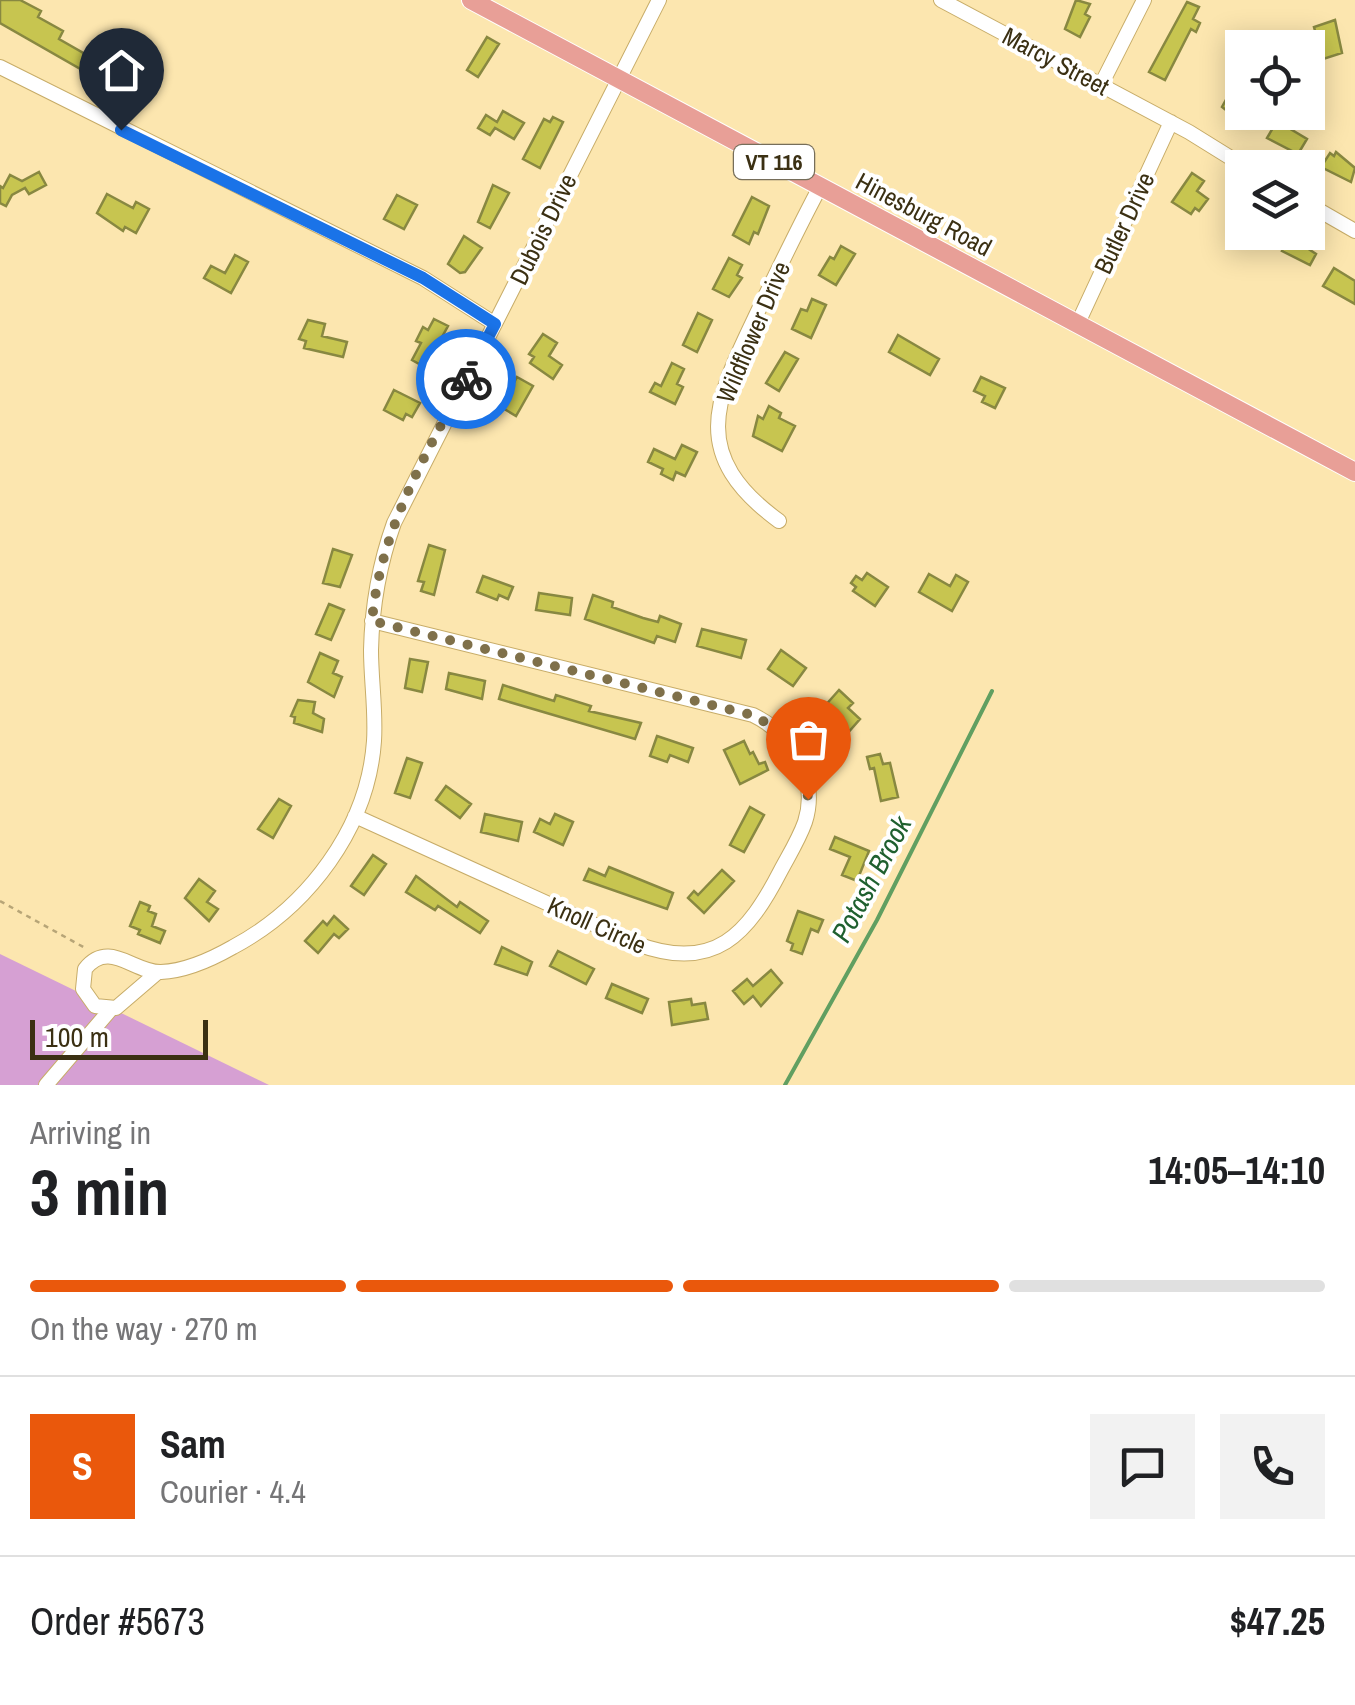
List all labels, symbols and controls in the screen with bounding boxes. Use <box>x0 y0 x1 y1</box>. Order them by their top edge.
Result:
street label: Marcy Street <box>997 19 1116 103</box>
pin <box>79 28 164 131</box>
map controls <box>1225 30 1325 250</box>
button: locate <box>1225 30 1325 130</box>
icon: home <box>94 43 149 98</box>
road number: VT 116 <box>734 145 814 179</box>
button: layers <box>1225 150 1325 250</box>
street label: Hinesburg Road <box>850 164 998 264</box>
street label: Butler Drive <box>1086 167 1162 279</box>
street label: Dubois Drive <box>501 168 585 290</box>
street label: Wildflower Drive <box>708 256 798 408</box>
courier <box>416 329 516 429</box>
icon: bike <box>439 352 494 407</box>
pin <box>766 697 851 800</box>
icon: bag <box>781 712 836 767</box>
water label: Potash Brook <box>822 808 921 949</box>
street label: Knoll Circle <box>542 888 652 962</box>
scale bar <box>30 1015 208 1060</box>
text: 100 m <box>45 1018 109 1056</box>
text: Arriving in <box>30 1111 151 1154</box>
text: 14:05–14:10 <box>1148 1145 1325 1196</box>
text: 3 min <box>30 1148 169 1235</box>
text: On the way · 270 m <box>30 1307 258 1350</box>
button: chat <box>1090 1414 1195 1519</box>
button: phone <box>1220 1414 1325 1519</box>
text: Sam <box>160 1419 226 1470</box>
text: S <box>72 1441 93 1492</box>
text: Courier · 4.4 <box>160 1470 306 1513</box>
text: Order #5673 <box>30 1596 205 1647</box>
text: $47.25 <box>1230 1596 1325 1647</box>

